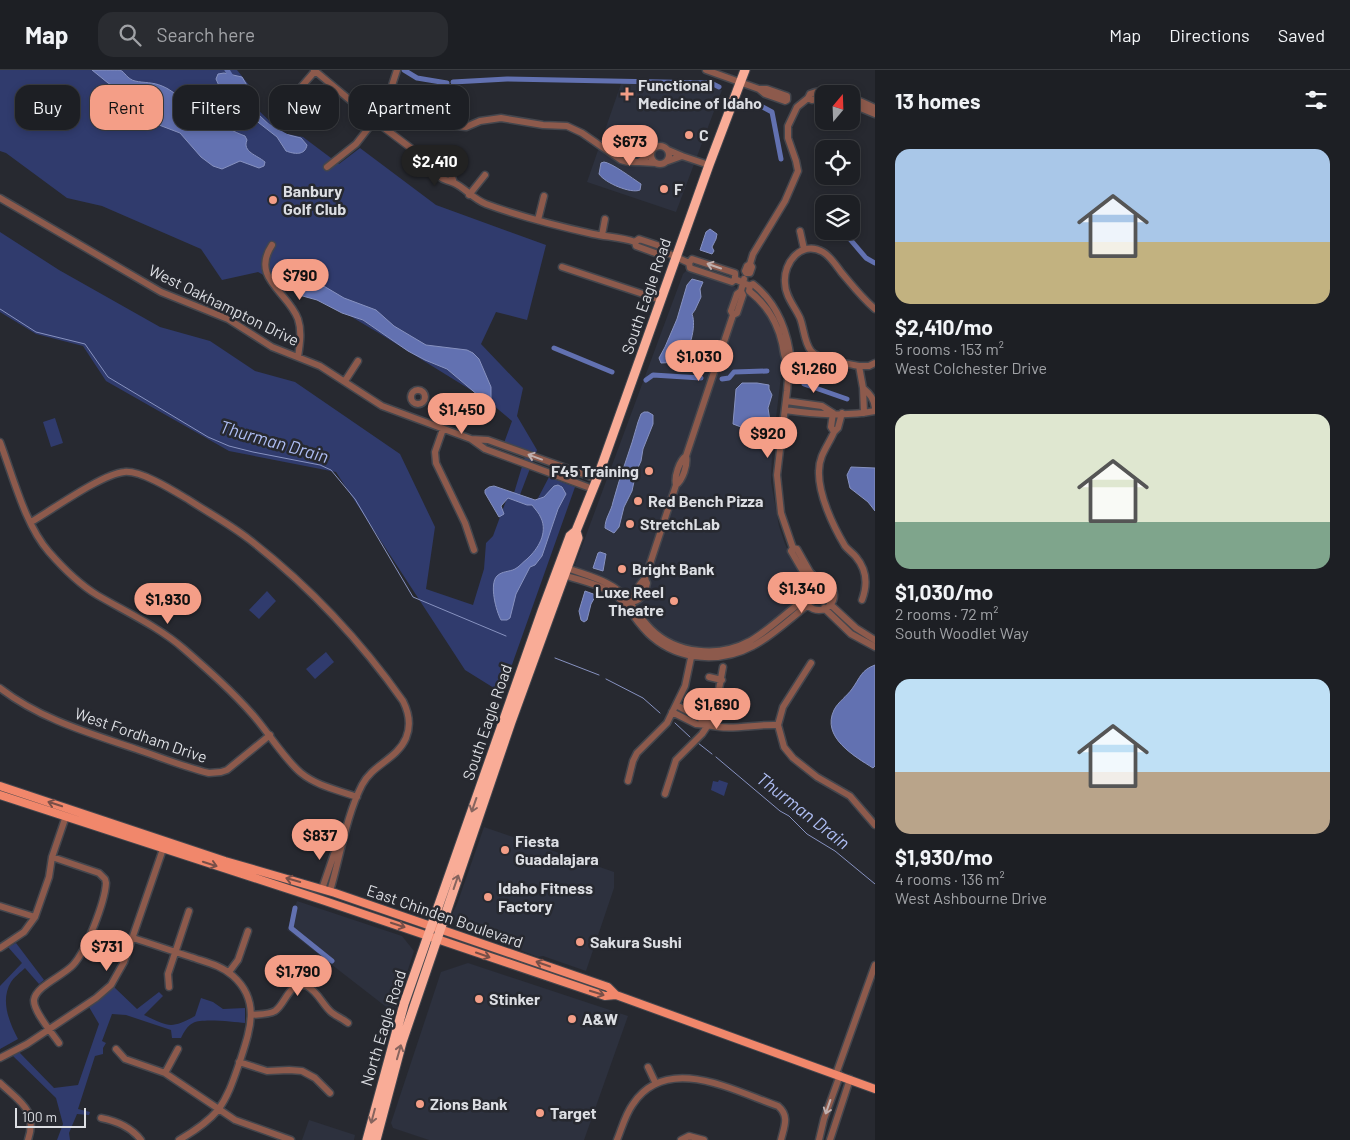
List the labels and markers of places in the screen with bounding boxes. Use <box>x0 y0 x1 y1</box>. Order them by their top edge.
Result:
place label: Functional Medicine of Idaho <box>638 75 762 112</box>
marker: Functional Medicine of Idaho <box>620 87 634 101</box>
pin: $673 <box>600 124 660 167</box>
place label: C <box>699 125 709 144</box>
marker: C <box>683 129 695 141</box>
pin: $2,410 <box>394 144 476 187</box>
place label: F <box>674 179 683 198</box>
place label: Banbury Golf Club <box>283 181 346 218</box>
marker: F <box>658 183 670 195</box>
marker: Banbury Golf Club <box>267 194 279 206</box>
pin: $790 <box>270 258 330 301</box>
pin: $1,030 <box>658 340 740 382</box>
pin: $1,260 <box>773 352 855 394</box>
pin: $1,450 <box>421 392 503 435</box>
pin: $920 <box>738 416 798 459</box>
place label: F45 Training <box>551 461 639 480</box>
marker: F45 Training <box>643 465 655 477</box>
place label: Red Bench Pizza <box>648 491 763 510</box>
marker: Red Bench Pizza <box>632 495 644 507</box>
place label: StretchLab <box>640 514 720 533</box>
marker: StretchLab <box>624 518 636 530</box>
place label: Bright Bank <box>632 559 715 578</box>
marker: Bright Bank <box>616 563 628 575</box>
pin: $1,340 <box>761 572 843 614</box>
pin: $1,930 <box>127 582 209 625</box>
place label: Luxe Reel Theatre <box>595 582 664 619</box>
marker: Luxe Reel Theatre <box>668 595 680 607</box>
pin: $1,690 <box>676 688 758 730</box>
pin: $837 <box>290 818 350 861</box>
place label: Fiesta Guadalajara <box>515 831 599 868</box>
marker: Fiesta Guadalajara <box>499 844 511 856</box>
place label: Idaho Fitness Factory <box>498 878 593 915</box>
marker: Idaho Fitness Factory <box>482 891 494 903</box>
pin: $731 <box>77 930 137 972</box>
place label: Sakura Sushi <box>590 932 682 951</box>
marker: Sakura Sushi <box>574 936 586 948</box>
pin: $1,790 <box>257 954 339 997</box>
place label: Stinker <box>489 989 540 1008</box>
marker: Stinker <box>473 993 485 1005</box>
place label: A&W <box>582 1009 618 1028</box>
marker: A&W <box>566 1013 578 1025</box>
place label: Zions Bank <box>430 1094 508 1113</box>
marker: Zions Bank <box>414 1098 426 1110</box>
place label: Target <box>550 1103 597 1122</box>
marker: Target <box>534 1107 546 1119</box>

